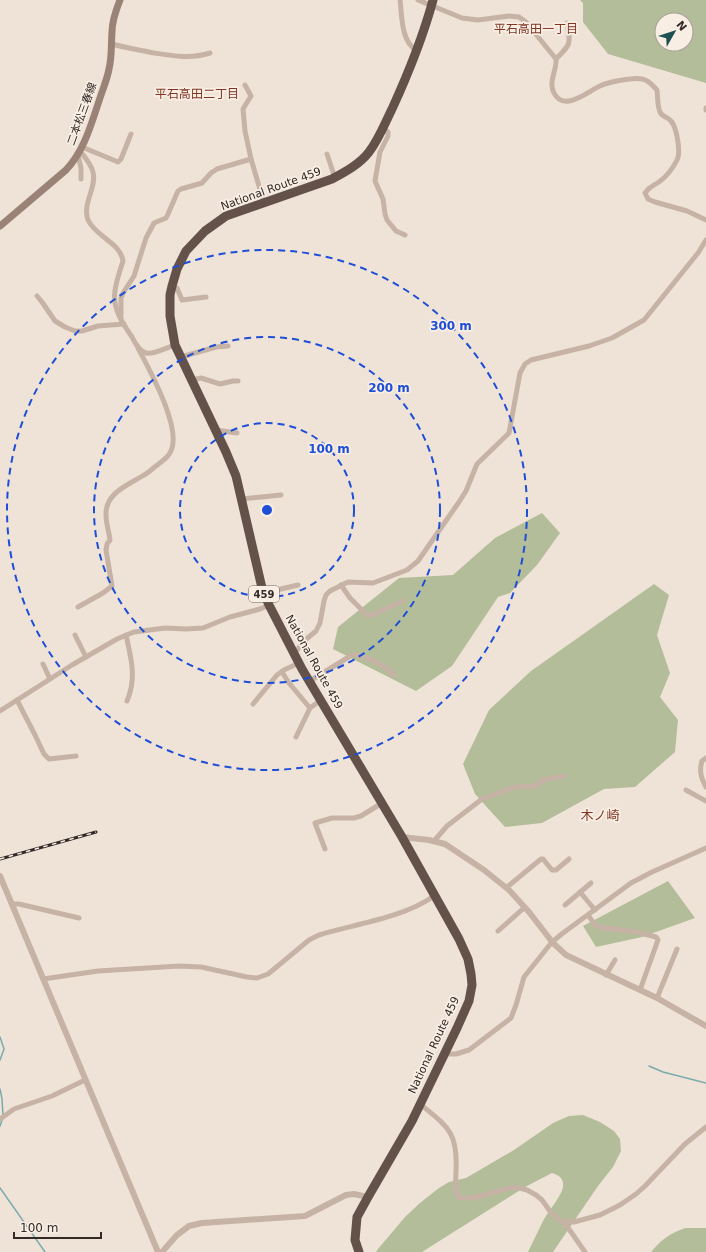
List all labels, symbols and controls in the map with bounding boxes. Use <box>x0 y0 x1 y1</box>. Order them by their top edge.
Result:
north arrow <box>654 12 694 52</box>
text: N <box>673 18 689 34</box>
district label: 平石高田一丁目 <box>494 22 578 36</box>
street label: 二本松三春線 <box>65 81 99 147</box>
district label: 平石高田二丁目 <box>155 87 239 101</box>
street label: National Route 459 <box>219 165 323 213</box>
text: 300 m <box>430 319 472 333</box>
text: 200 m <box>368 381 410 395</box>
text: 100 m <box>308 442 350 456</box>
centre of rings <box>260 503 274 517</box>
road number: 459 <box>249 586 279 602</box>
street label: National Route 459 <box>283 613 345 711</box>
district label: 木ノ崎 <box>580 808 620 823</box>
street label: National Route 459 <box>406 994 462 1096</box>
scale bar <box>14 1214 101 1240</box>
text: 100 m <box>20 1221 58 1235</box>

